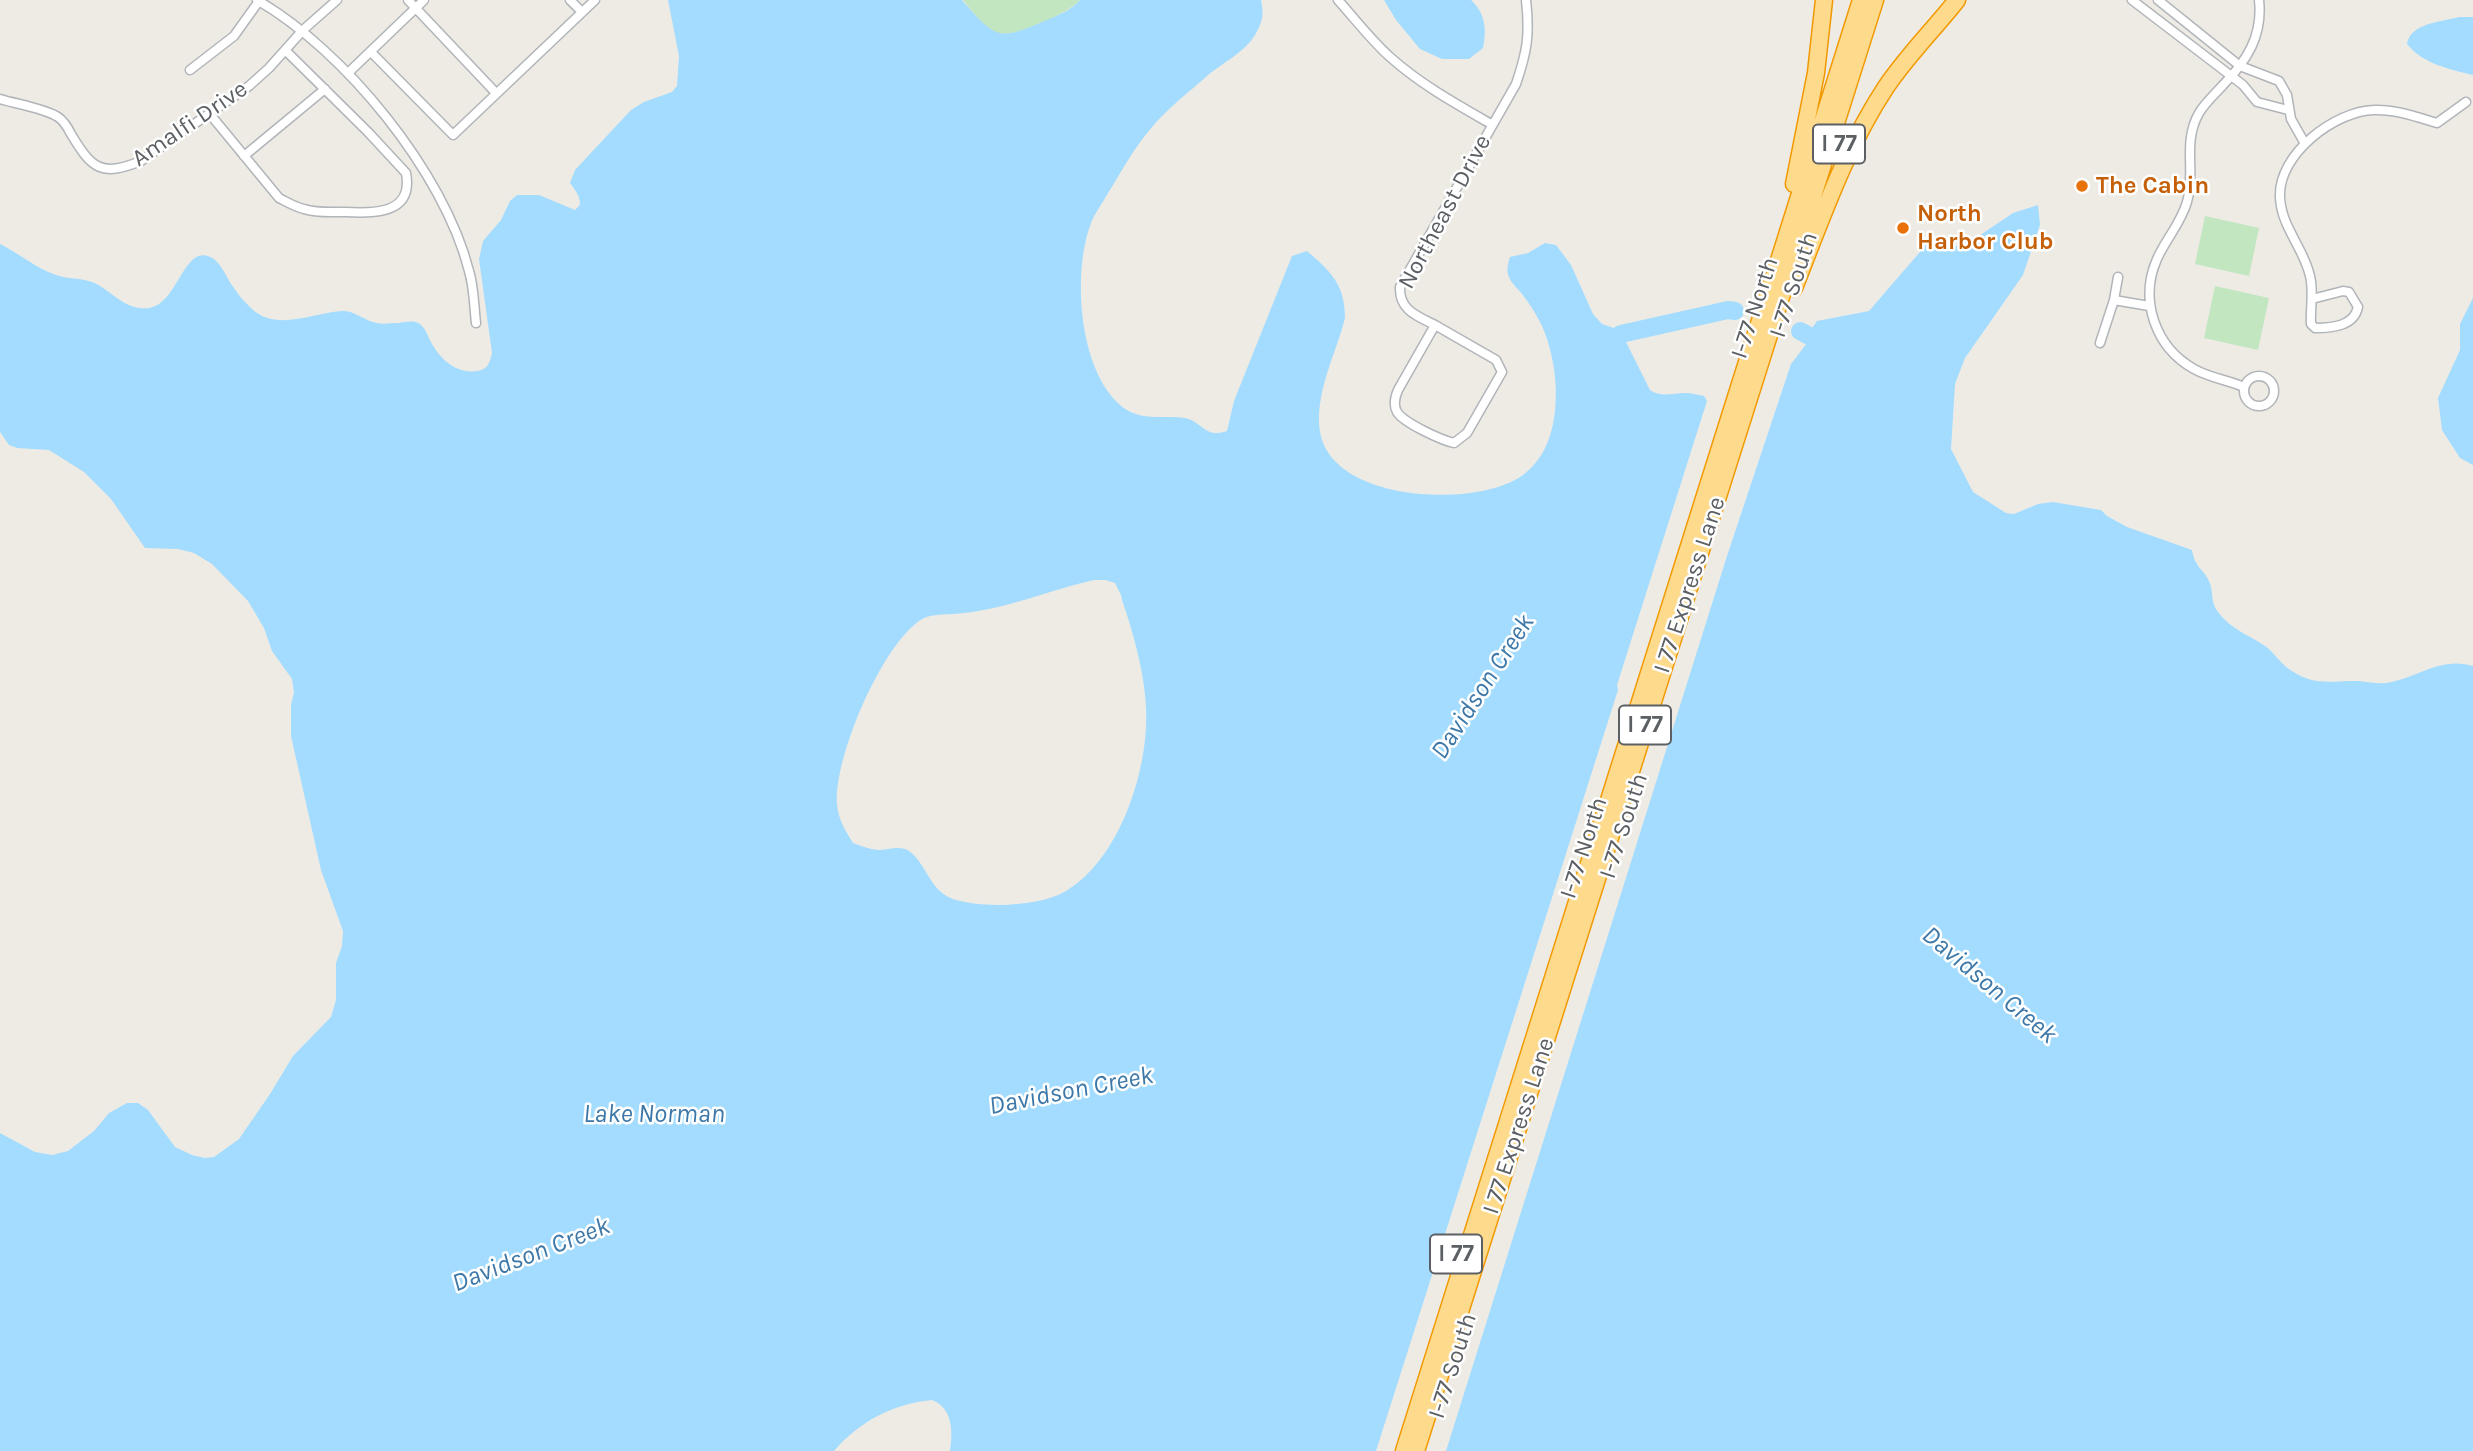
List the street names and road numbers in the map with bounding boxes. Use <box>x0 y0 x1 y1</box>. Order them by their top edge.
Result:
street label: Amalfi Drive <box>127 75 253 173</box>
road number: I 77 <box>1813 125 1865 164</box>
street label: Northeast Drive <box>1392 130 1498 294</box>
street label: I-77 South <box>1763 229 1825 341</box>
street label: I-77 North <box>1725 254 1785 362</box>
street label: I 77 Express Lane <box>1648 493 1732 677</box>
road number: I 77 <box>1619 706 1671 744</box>
street label: I-77 South <box>1593 770 1655 882</box>
street label: I-77 North <box>1554 794 1614 902</box>
street label: I 77 Express Lane <box>1477 1034 1561 1218</box>
road number: I 77 <box>1430 1234 1482 1274</box>
street label: I-77 South <box>1422 1310 1484 1422</box>

